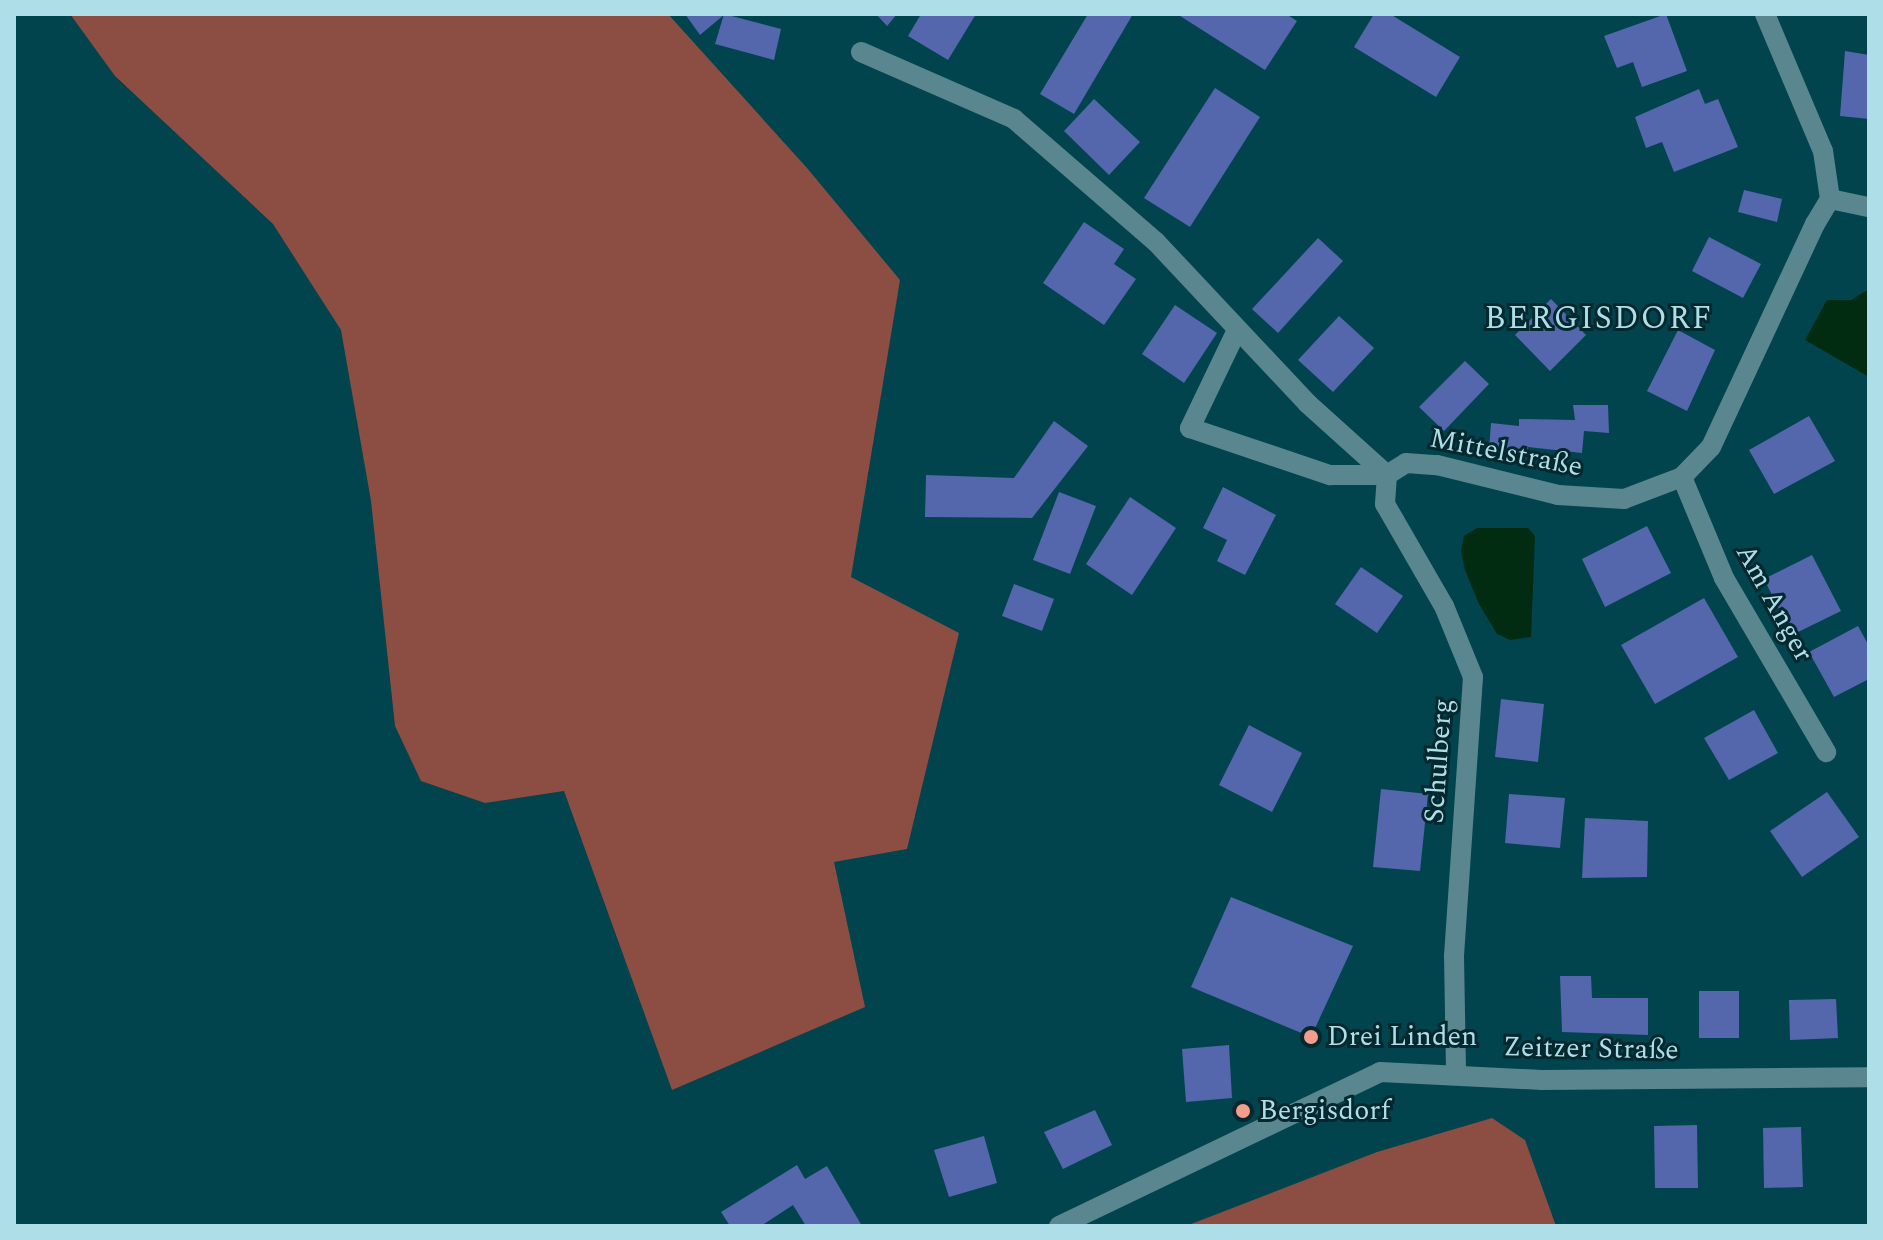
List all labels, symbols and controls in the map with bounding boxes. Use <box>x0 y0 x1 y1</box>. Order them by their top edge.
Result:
district label: BERGISDORF <box>1485 300 1713 338</box>
street label: Mittelstraße <box>1427 422 1585 484</box>
street label: Am Anger <box>1728 538 1820 668</box>
street label: Schulberg <box>1418 698 1460 824</box>
place label: Drei Linden <box>1327 1020 1477 1054</box>
marker: Drei Linden <box>1302 1028 1320 1046</box>
street label: Zeitzer Straße <box>1503 1031 1679 1067</box>
place label: Bergisdorf <box>1259 1094 1390 1128</box>
marker: Bergisdorf <box>1234 1102 1252 1120</box>

